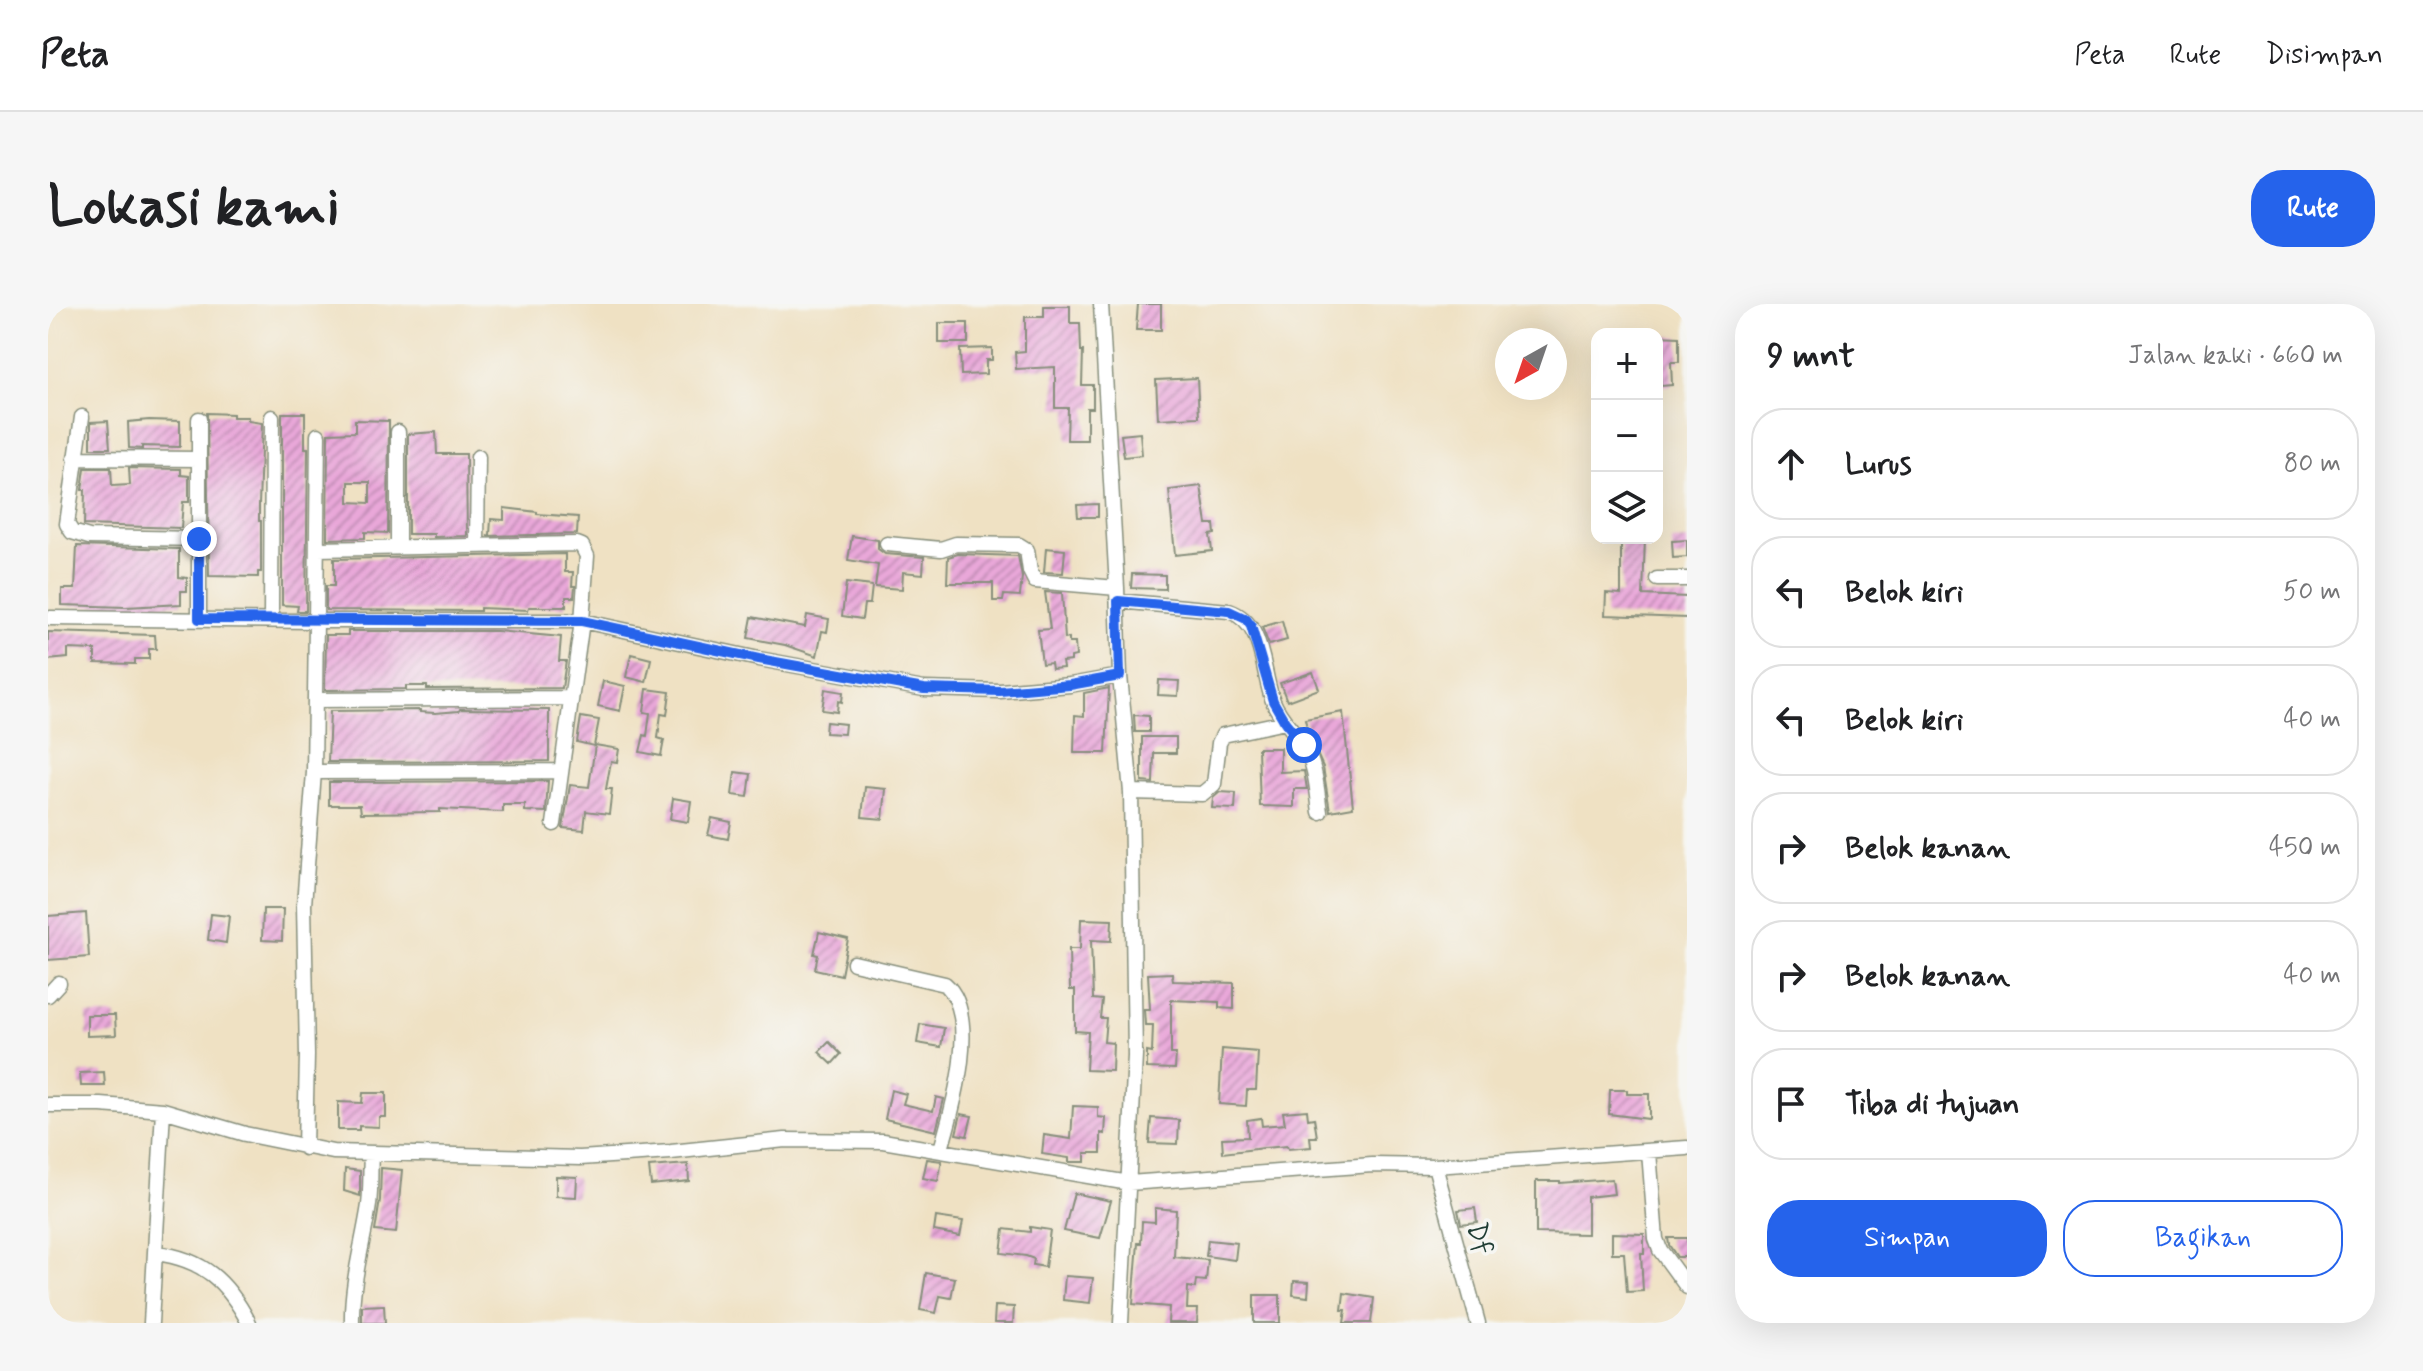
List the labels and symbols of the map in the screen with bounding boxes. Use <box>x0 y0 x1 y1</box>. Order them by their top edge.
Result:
north arrow <box>1495 328 1567 400</box>
route end <box>181 521 217 557</box>
route start <box>1286 727 1322 763</box>
street label: Df <box>1457 1219 1501 1259</box>

